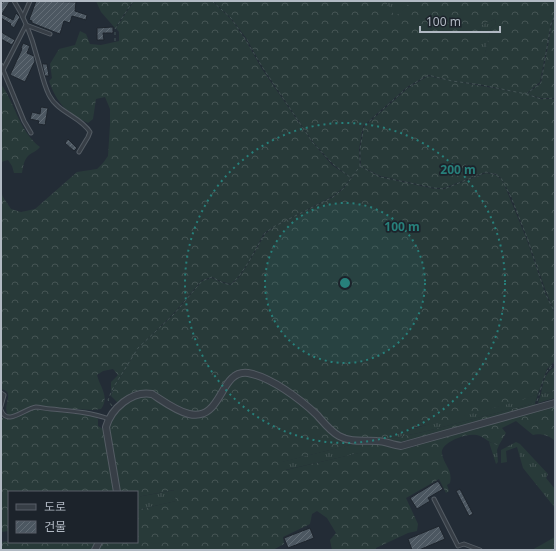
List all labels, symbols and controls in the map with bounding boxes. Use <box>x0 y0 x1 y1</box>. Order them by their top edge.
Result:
scale bar <box>420 8 500 34</box>
text: 100 m <box>426 13 461 30</box>
text: 200 m <box>440 161 476 178</box>
text: 100 m <box>384 218 420 235</box>
centre of rings <box>338 276 352 290</box>
legend <box>8 491 138 543</box>
text: 도로 <box>44 498 66 515</box>
text: 건물 <box>44 518 66 535</box>

